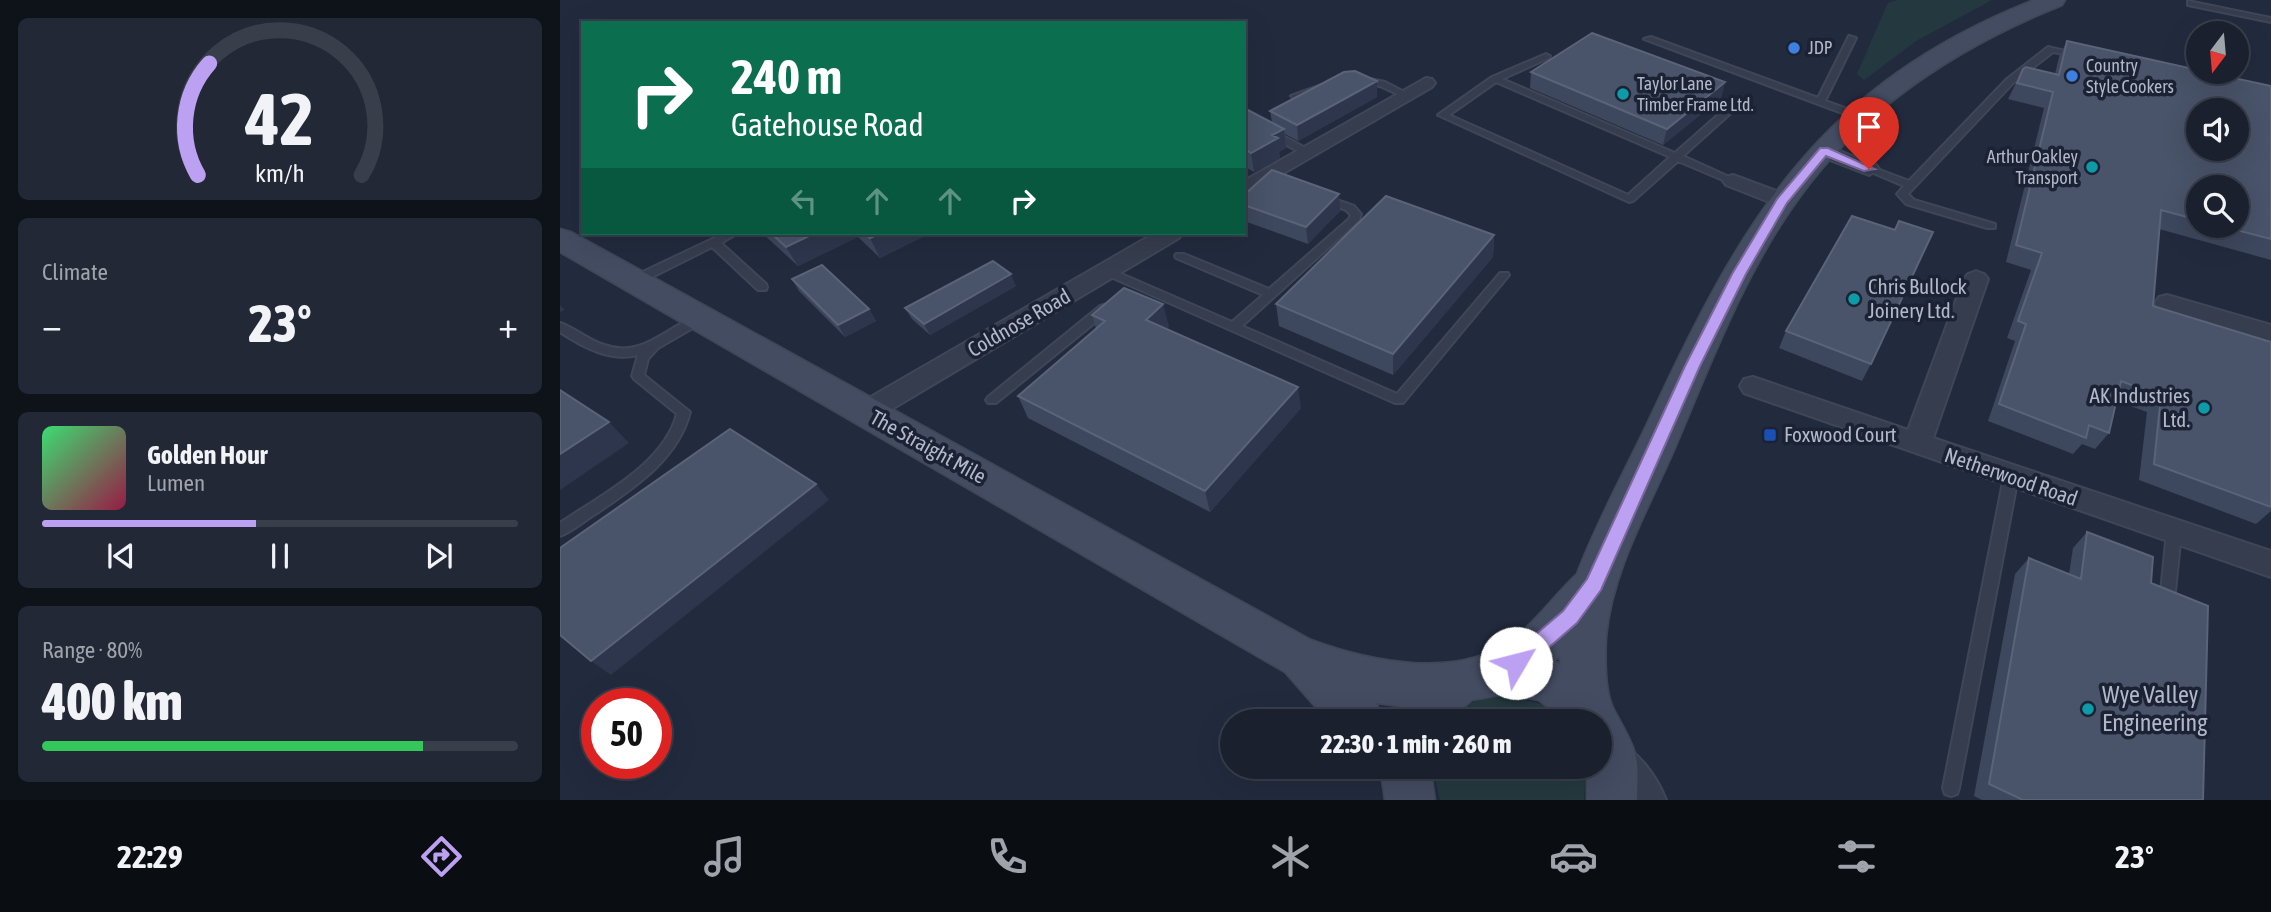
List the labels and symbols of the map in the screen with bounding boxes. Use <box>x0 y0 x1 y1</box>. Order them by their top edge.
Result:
north arrow <box>2186 21 2249 84</box>
place label: JDP <box>1808 37 1833 58</box>
marker: JDP <box>1786 40 1802 56</box>
place label: Country Style Cookers <box>2086 55 2174 97</box>
marker: Country Style Cookers <box>2064 68 2080 84</box>
place label: Taylor Lane Timber Frame Ltd. <box>1637 73 1754 115</box>
marker: Taylor Lane Timber Frame Ltd. <box>1615 86 1631 102</box>
pin <box>1839 97 1899 169</box>
place label: Arthur Oakley Transport <box>1987 146 2078 188</box>
marker: Arthur Oakley Transport <box>2084 159 2100 175</box>
place label: Chris Bullock Joinery Ltd. <box>1868 274 1967 322</box>
street label: Coldnose Road <box>963 283 1074 361</box>
marker: Chris Bullock Joinery Ltd. <box>1846 291 1862 307</box>
place label: AK Industries Ltd. <box>2089 383 2190 431</box>
marker: AK Industries Ltd. <box>2196 400 2212 416</box>
street label: The Straight Mile <box>866 404 991 488</box>
place label: Foxwood Court <box>1784 422 1897 446</box>
marker: Foxwood Court <box>1762 427 1778 443</box>
street label: Netherwood Road <box>1942 442 2081 510</box>
position arrow <box>1479 626 1553 700</box>
place label: Wye Valley Engineering <box>2102 681 2208 736</box>
speed limit sign: 50 <box>581 688 672 779</box>
marker: Wye Valley Engineering <box>2080 701 2096 717</box>

